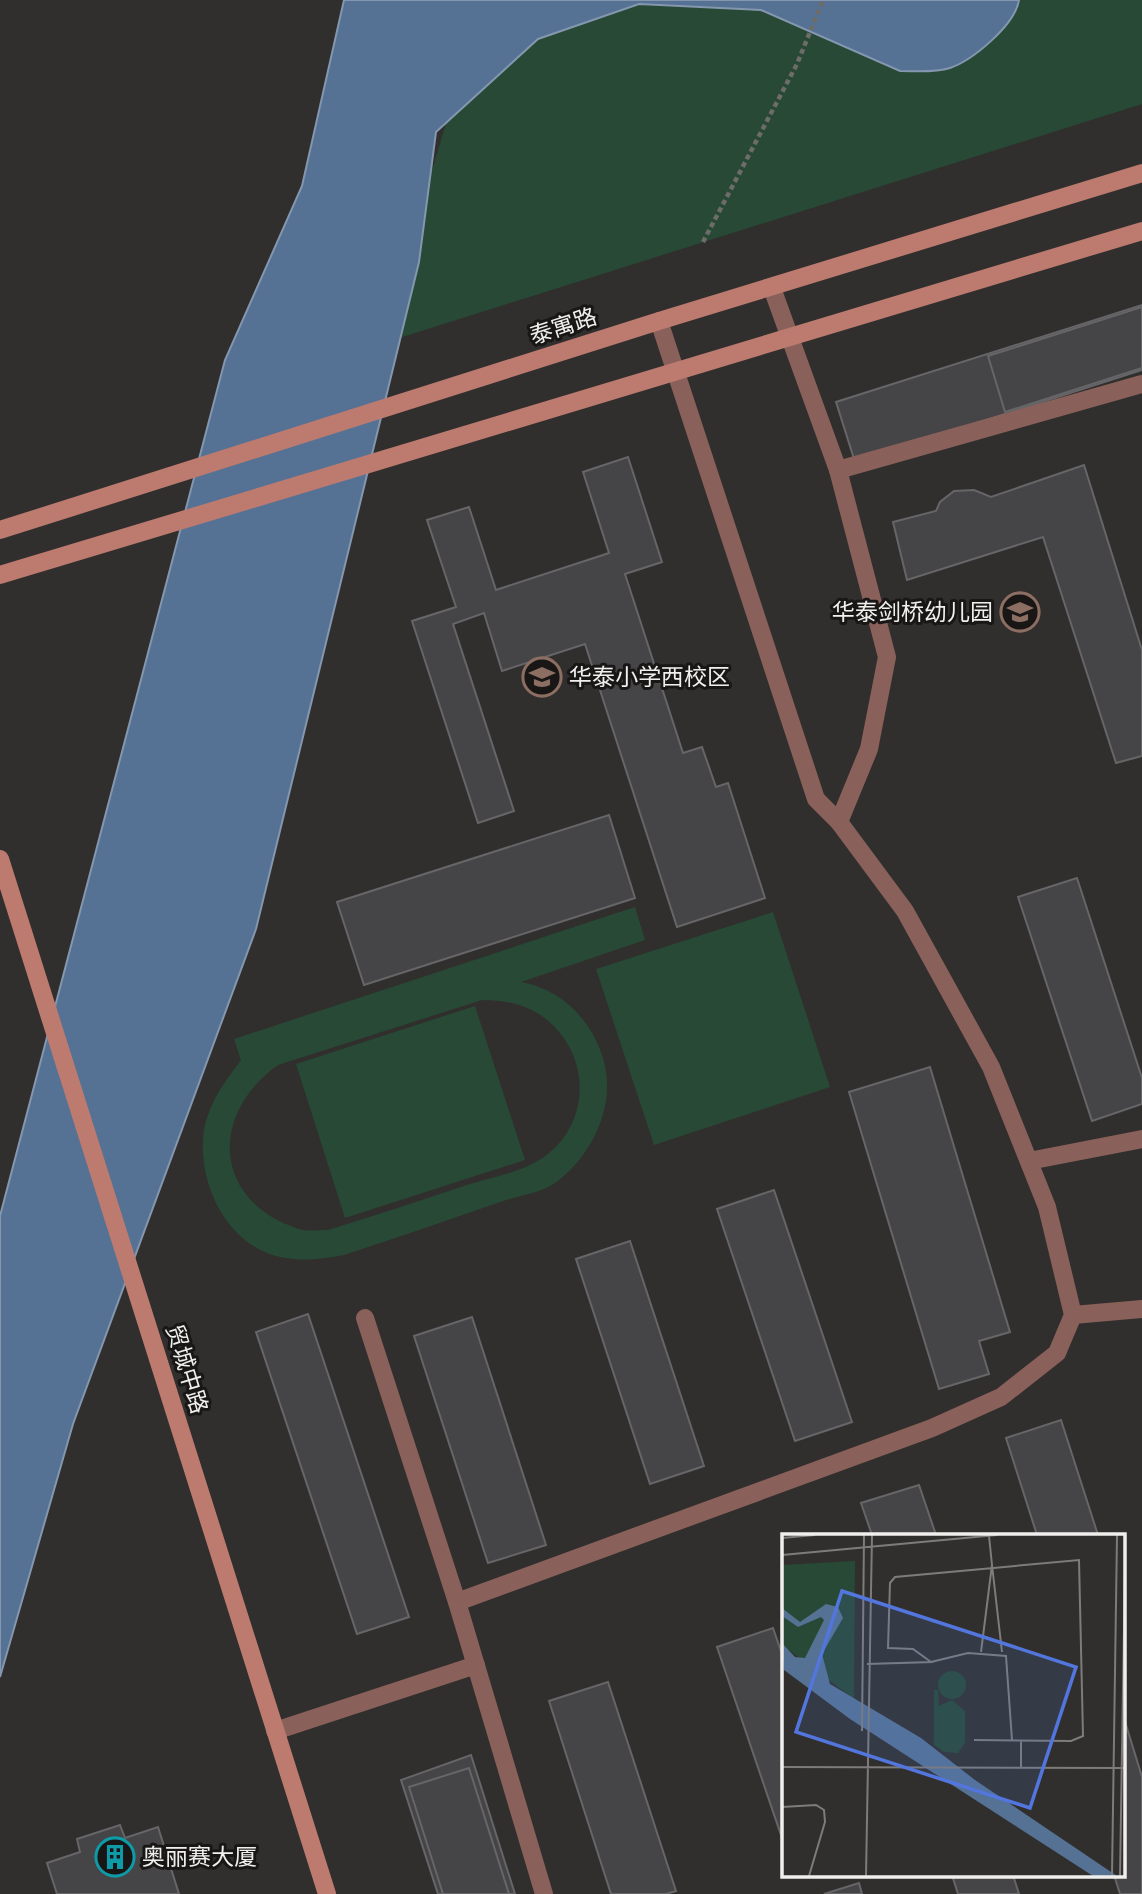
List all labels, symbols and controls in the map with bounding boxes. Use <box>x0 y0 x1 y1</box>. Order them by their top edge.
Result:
street label: 泰寓路 <box>526 301 600 349</box>
school or university icon: 华泰剑桥幼儿园 <box>999 591 1041 633</box>
place label: 华泰剑桥幼儿园 <box>832 597 993 625</box>
school or university icon: 华泰小学西校区 <box>521 656 563 698</box>
place label: 华泰小学西校区 <box>569 662 730 690</box>
street label: 贸城中路 <box>161 1321 215 1417</box>
inset map <box>782 1534 1124 1876</box>
building icon: 奥丽赛大厦 <box>94 1836 136 1878</box>
place label: 奥丽赛大厦 <box>142 1842 257 1870</box>

